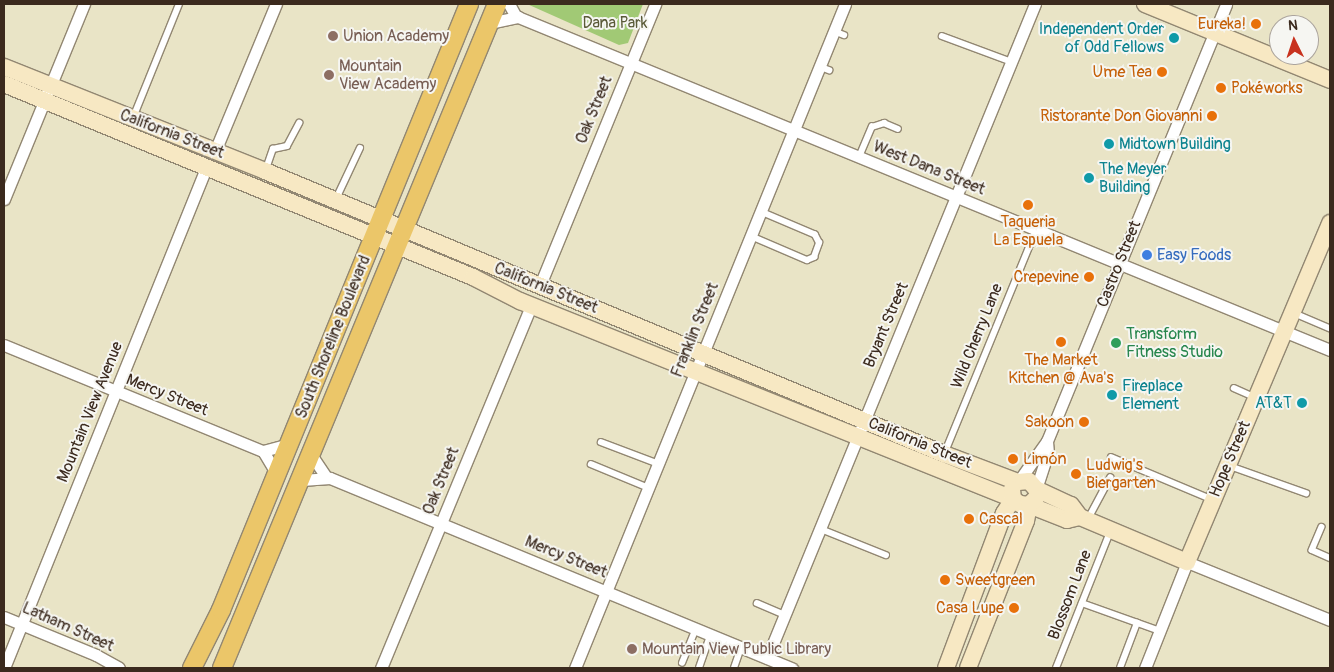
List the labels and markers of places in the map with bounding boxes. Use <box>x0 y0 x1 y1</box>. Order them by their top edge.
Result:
place label: Eureka! <box>1198 14 1246 34</box>
marker: Eureka! <box>1250 18 1262 30</box>
place label: Independent Order of Odd Fellows <box>1039 19 1164 57</box>
place label: Union Academy <box>343 26 449 46</box>
marker: Union Academy <box>327 30 339 42</box>
marker: Independent Order of Odd Fellows <box>1168 32 1180 44</box>
place label: Mountain View Academy <box>339 56 436 94</box>
place label: Ume Tea <box>1093 62 1152 82</box>
marker: Ume Tea <box>1156 66 1168 78</box>
marker: Mountain View Academy <box>323 69 335 81</box>
place label: Pokéworks <box>1231 78 1303 98</box>
marker: Pokéworks <box>1215 82 1227 94</box>
place label: Ristorante Don Giovanni <box>1040 106 1202 126</box>
marker: Ristorante Don Giovanni <box>1206 110 1218 122</box>
place label: Midtown Building <box>1119 134 1231 154</box>
marker: Midtown Building <box>1103 138 1115 150</box>
place label: The Meyer Building <box>1099 159 1166 197</box>
marker: The Meyer Building <box>1083 172 1095 184</box>
marker: Taqueria La Espuela <box>1022 199 1034 211</box>
place label: Taqueria La Espuela <box>993 212 1063 250</box>
place label: Easy Foods <box>1157 245 1231 265</box>
marker: Easy Foods <box>1141 249 1153 261</box>
place label: Crepevine <box>1014 267 1079 287</box>
marker: Crepevine <box>1083 271 1095 283</box>
place label: Transform Fitness Studio <box>1126 324 1223 362</box>
marker: The Market Kitchen @ Ava's <box>1055 336 1067 348</box>
marker: Transform Fitness Studio <box>1110 337 1122 349</box>
place label: The Market Kitchen @ Ava's <box>1008 350 1114 388</box>
place label: Fireplace Element <box>1122 376 1183 414</box>
marker: Fireplace Element <box>1106 389 1118 401</box>
place label: AT&T <box>1255 393 1292 413</box>
marker: AT&T <box>1296 397 1308 409</box>
place label: Sakoon <box>1024 412 1074 432</box>
marker: Sakoon <box>1078 416 1090 428</box>
place label: Limón <box>1023 449 1067 469</box>
marker: Limón <box>1007 453 1019 465</box>
place label: Ludwig's Biergarten <box>1086 455 1156 493</box>
marker: Ludwig's Biergarten <box>1070 468 1082 480</box>
place label: Cascal <box>979 509 1023 529</box>
marker: Cascal <box>963 513 975 525</box>
place label: Sweetgreen <box>955 570 1035 590</box>
marker: Sweetgreen <box>939 574 951 586</box>
place label: Casa Lupe <box>936 598 1004 618</box>
marker: Casa Lupe <box>1008 602 1020 614</box>
place label: Mountain View Public Library <box>642 639 831 659</box>
marker: Mountain View Public Library <box>626 643 638 655</box>

